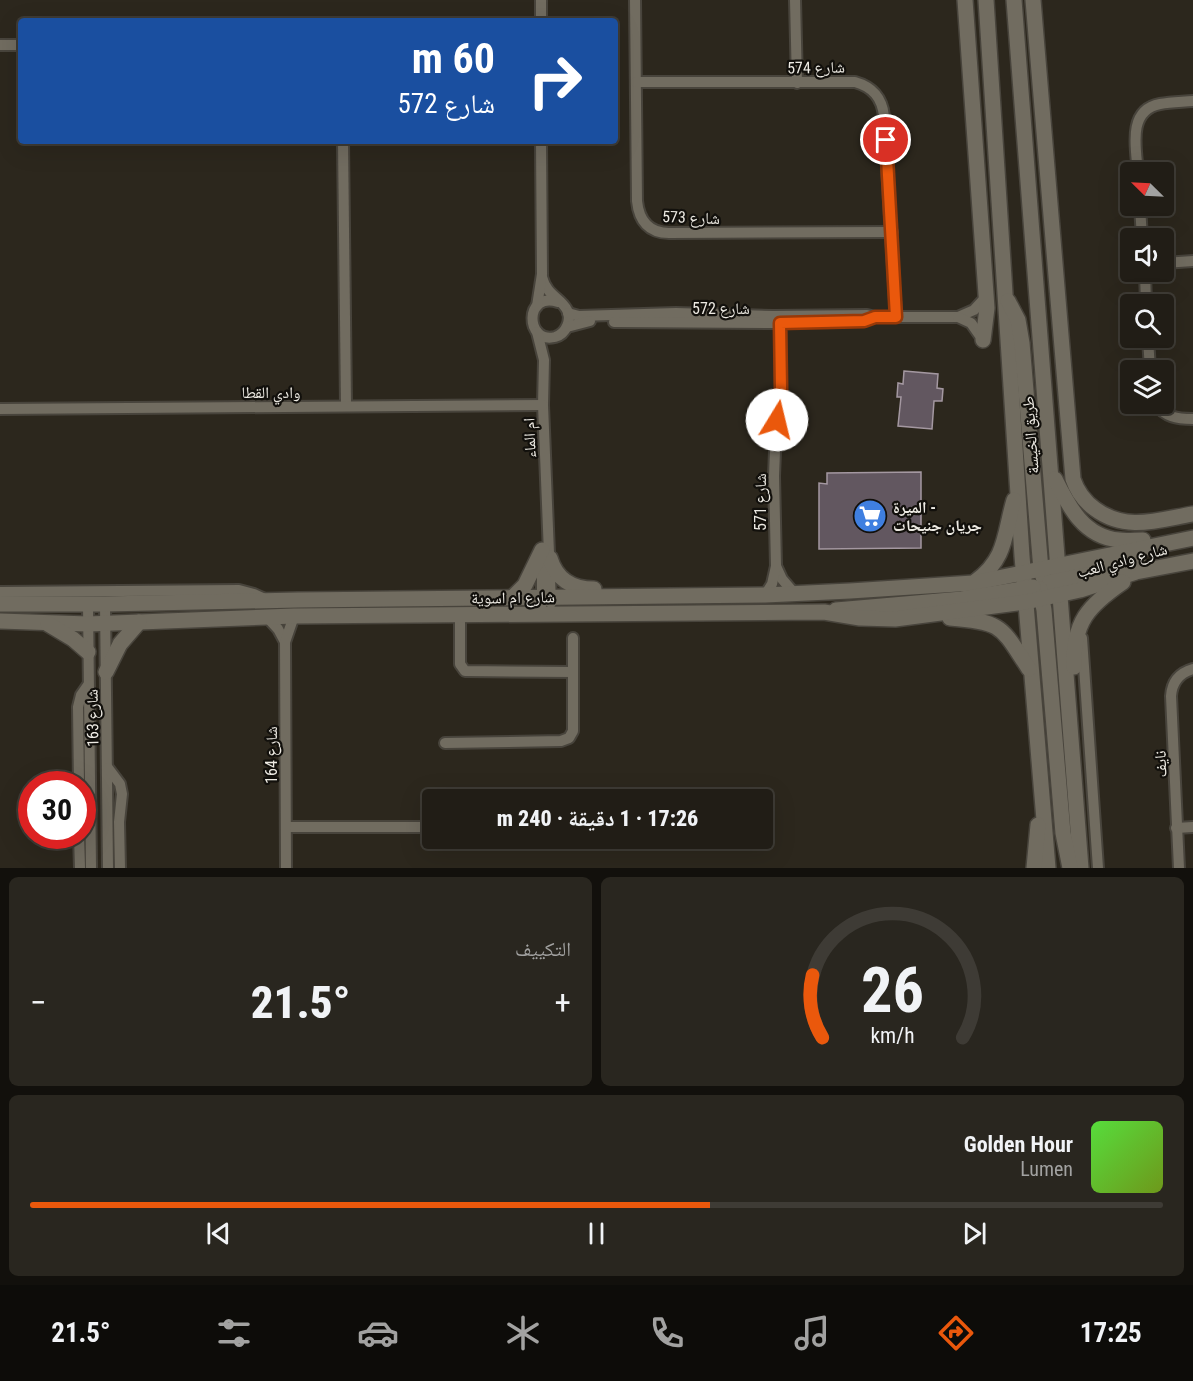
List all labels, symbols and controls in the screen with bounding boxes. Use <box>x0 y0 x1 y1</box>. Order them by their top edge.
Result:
text: 60 m <box>412 34 495 83</box>
icon: right <box>516 42 594 120</box>
street label: شارع 574 <box>787 57 845 79</box>
text: شارع 572 <box>397 88 495 120</box>
pin <box>860 114 911 165</box>
icon: arrive <box>869 123 902 156</box>
north arrow <box>1120 162 1174 216</box>
map controls <box>1120 162 1174 414</box>
street label: شارع 573 <box>662 207 720 229</box>
button: sound <box>1120 228 1174 282</box>
button: search <box>1120 294 1174 348</box>
street label: شارع 572 <box>692 299 750 319</box>
button: layers <box>1120 360 1174 414</box>
street label: وادي القطا <box>242 383 300 405</box>
position arrow <box>745 388 809 452</box>
street label: طريق الخيسة <box>1018 395 1044 474</box>
street label: ام الماء <box>519 418 541 458</box>
street label: شارع 571 <box>751 473 771 531</box>
supermarket icon: الميرة - جريان جنيحات <box>852 498 888 534</box>
place label: الميرة - جريان جنيحات <box>893 498 982 535</box>
street label: شارع وادي العب <box>1075 539 1170 585</box>
street label: شارع ام اسوية <box>471 587 555 609</box>
street label: شارع 163 <box>82 689 104 747</box>
street label: شارع 164 <box>262 726 282 784</box>
street label: نايف <box>1151 750 1170 778</box>
speed limit sign: 30 <box>18 771 96 849</box>
text: 17:26 · 1 دقيقة · 240 m <box>497 806 698 831</box>
text: التكييف <box>515 937 571 961</box>
text: 26 <box>861 954 924 1027</box>
text: 21.5° <box>251 976 350 1029</box>
text: − <box>30 983 47 1022</box>
text: + <box>555 983 571 1022</box>
text: km/h <box>870 1024 915 1049</box>
text: Golden Hour <box>964 1132 1073 1157</box>
text: Lumen <box>1020 1157 1073 1181</box>
icon: previous <box>202 1217 235 1250</box>
icon: pause <box>580 1217 613 1250</box>
icon: next <box>958 1217 991 1250</box>
icon: filters <box>213 1312 255 1354</box>
icon: car <box>357 1312 399 1354</box>
icon: climate <box>502 1312 544 1354</box>
icon: phone <box>646 1312 688 1354</box>
icon: music <box>791 1312 833 1354</box>
icon: directions <box>935 1312 977 1354</box>
text: 21.5° <box>51 1317 111 1349</box>
text: 17:25 <box>1080 1317 1142 1349</box>

